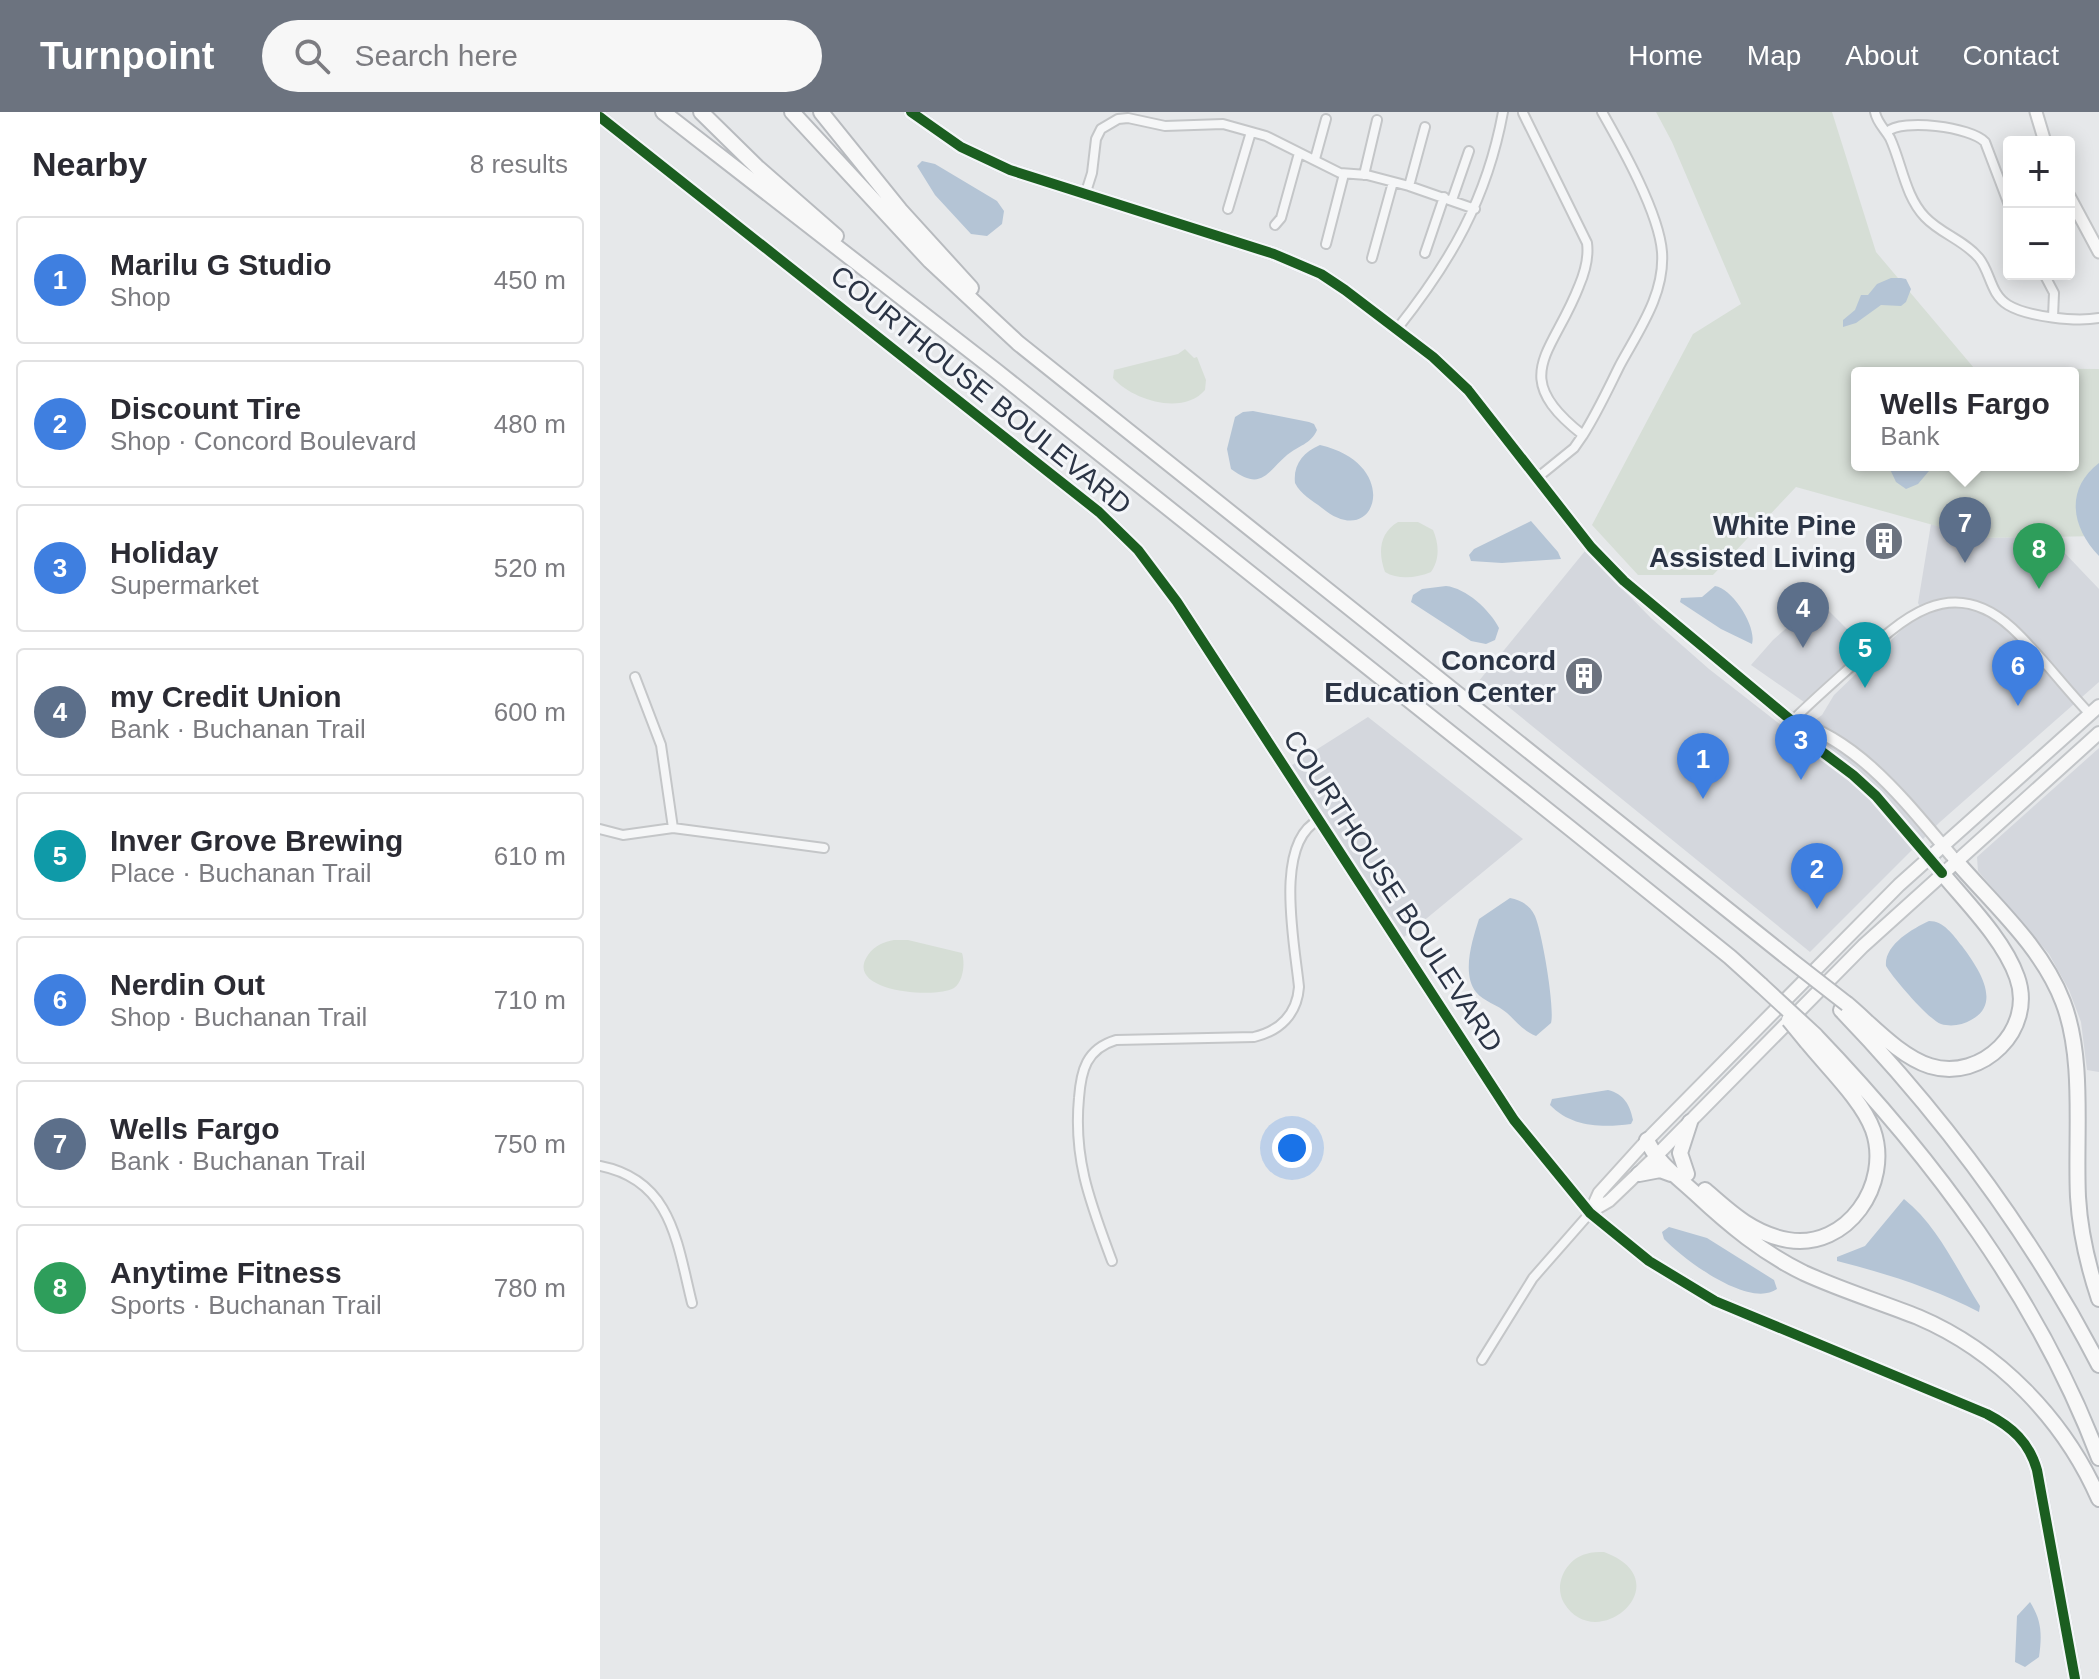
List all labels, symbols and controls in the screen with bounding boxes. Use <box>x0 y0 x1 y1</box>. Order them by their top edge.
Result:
search box <box>262 20 822 92</box>
icon: search <box>290 34 334 78</box>
text: Turnpoint <box>40 35 214 77</box>
text: Search here <box>354 39 518 72</box>
text: Home <box>1628 40 1703 71</box>
text: Map <box>1747 40 1801 71</box>
text: About <box>1845 40 1919 71</box>
text: Contact <box>1963 40 2059 71</box>
map controls <box>2003 136 2075 280</box>
button: + <box>2003 136 2075 208</box>
text: Nearby <box>32 145 147 183</box>
text: 8 results <box>470 149 568 179</box>
button: − <box>2003 208 2075 280</box>
text: Marilu G Studio <box>110 248 332 281</box>
street label: COURTHOUSE BOULEVARD <box>825 259 1137 521</box>
text: 1 <box>53 265 67 295</box>
text: 450 m <box>494 265 566 295</box>
text: Shop <box>110 282 171 312</box>
popup <box>1851 367 2079 471</box>
text: Wells Fargo <box>1880 387 2050 420</box>
text: Discount Tire <box>110 392 301 425</box>
text: 2 <box>53 409 67 439</box>
text: 480 m <box>494 409 566 439</box>
text: Bank <box>1880 421 1940 451</box>
text: Shop · Concord Boulevard <box>110 426 416 456</box>
pin: 7 <box>1939 497 1991 563</box>
place label: White Pine Assisted Living <box>1649 510 1856 573</box>
building icon: White Pine Assisted Living <box>1863 520 1905 562</box>
pin: 8 <box>2013 523 2065 589</box>
text: Holiday <box>110 536 218 569</box>
text: 3 <box>53 553 67 583</box>
text: 520 m <box>494 553 566 583</box>
text: Supermarket <box>110 570 259 600</box>
pin: 4 <box>1777 582 1829 648</box>
pin: 5 <box>1839 622 1891 688</box>
pin: 6 <box>1992 640 2044 706</box>
place label: Concord Education Center <box>1324 645 1556 708</box>
building icon: Concord Education Center <box>1563 655 1605 697</box>
text: my Credit Union <box>110 680 342 713</box>
text: 4 <box>53 697 67 727</box>
text: 600 m <box>494 697 566 727</box>
text: Bank · Buchanan Trail <box>110 714 366 744</box>
pin: 3 <box>1775 714 1827 780</box>
street label: COURTHOUSE BOULEVARD <box>1277 724 1509 1058</box>
pin: 1 <box>1677 733 1729 799</box>
text: Inver Grove Brewing <box>110 824 403 857</box>
text: 5 <box>53 841 67 871</box>
text: 610 m <box>494 841 566 871</box>
pin: 2 <box>1791 843 1843 909</box>
text: Place · Buchanan Trail <box>110 858 372 888</box>
text: Nerdin Out <box>110 968 265 1001</box>
text: 6 <box>53 985 67 1015</box>
text: 710 m <box>494 985 566 1015</box>
text: Shop · Buchanan Trail <box>110 1002 367 1032</box>
text: Wells Fargo <box>110 1112 279 1145</box>
your location <box>1272 1128 1312 1168</box>
text: 7 <box>53 1129 67 1159</box>
text: 750 m <box>494 1129 566 1159</box>
text: Bank · Buchanan Trail <box>110 1146 366 1176</box>
text: Anytime Fitness <box>110 1256 342 1289</box>
text: 8 <box>53 1273 67 1303</box>
text: 780 m <box>494 1273 566 1303</box>
text: Sports · Buchanan Trail <box>110 1290 382 1320</box>

